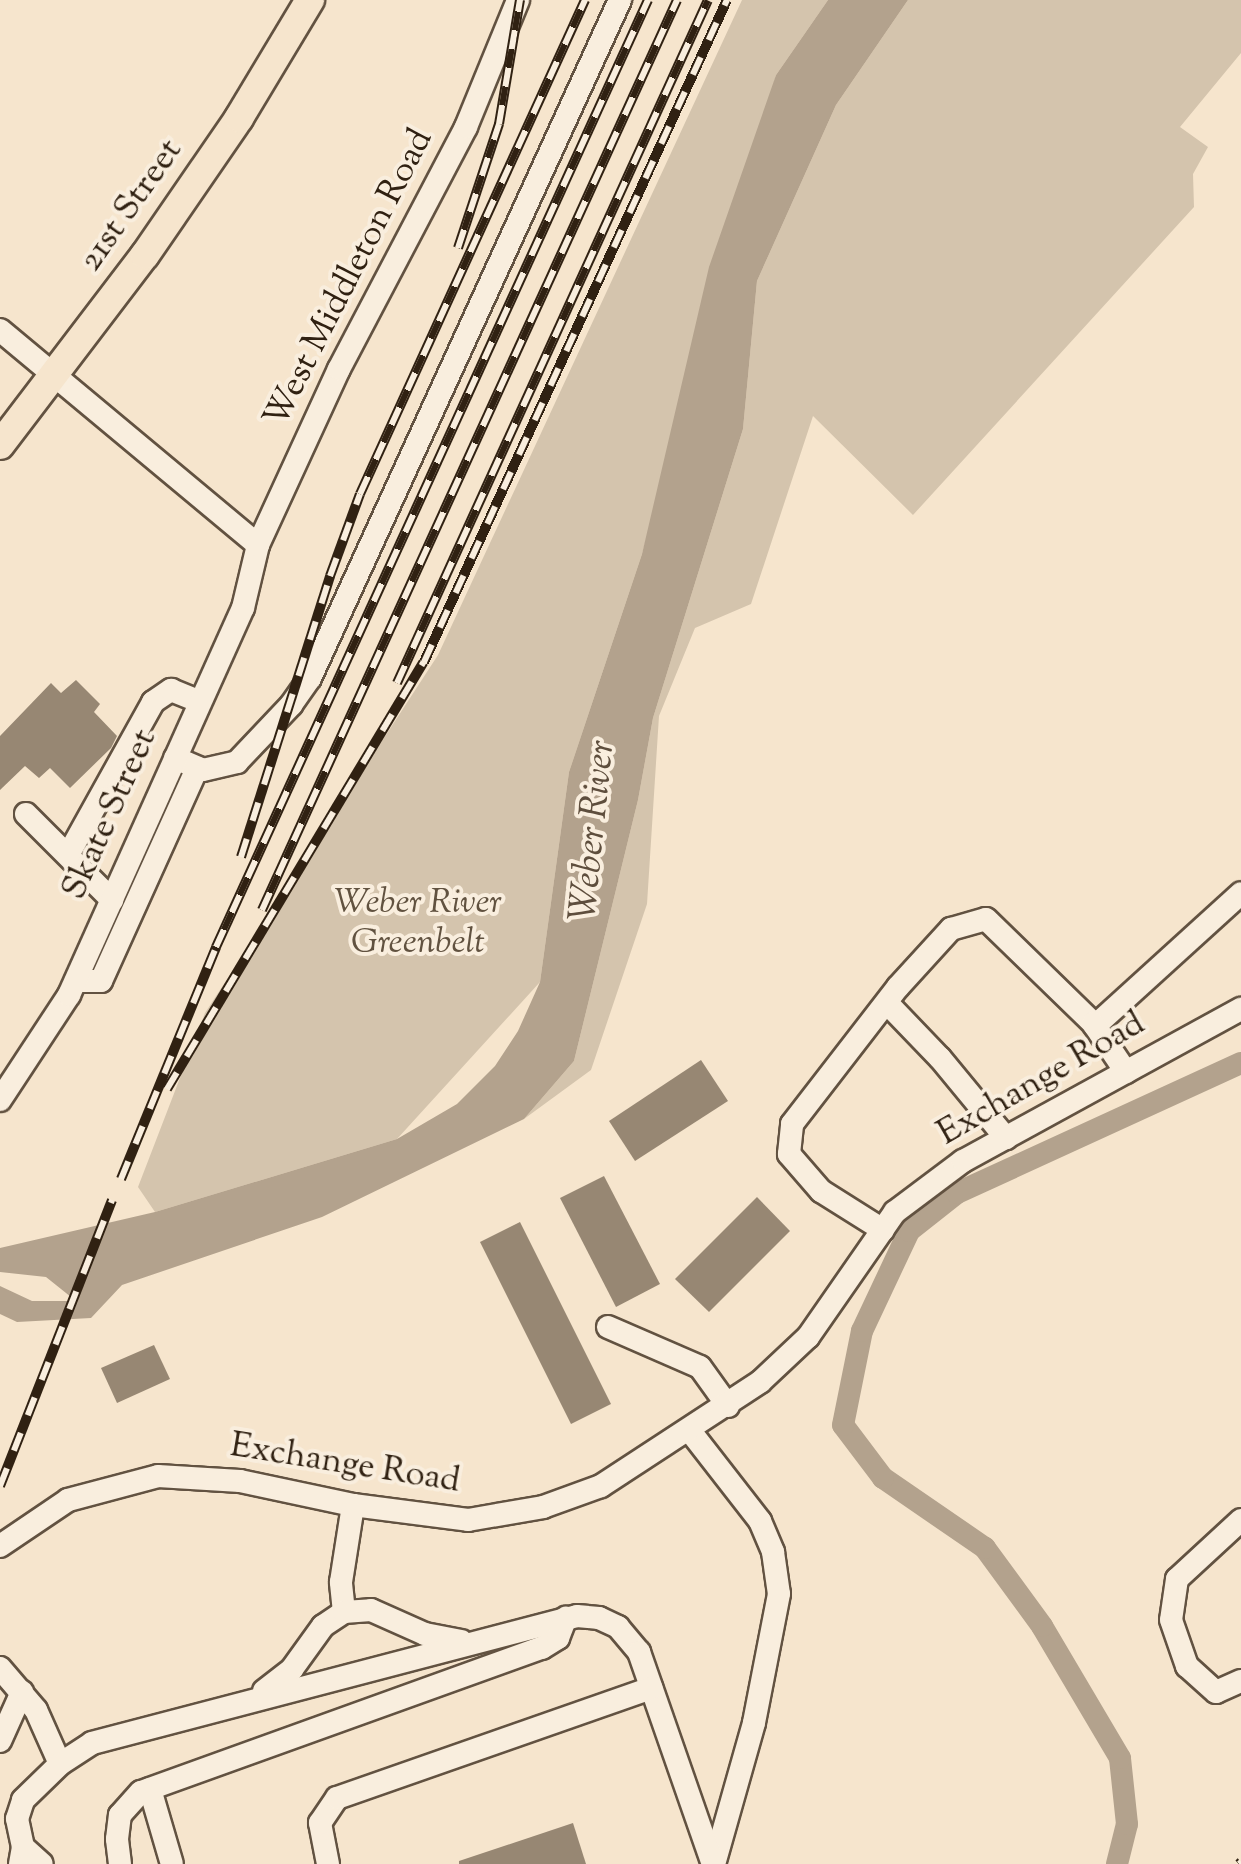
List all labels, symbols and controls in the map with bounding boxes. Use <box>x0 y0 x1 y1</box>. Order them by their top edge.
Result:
street label: West Middleton Road <box>256 123 444 435</box>
street label: 21st Street <box>71 132 193 280</box>
street label: Skate Street <box>55 723 167 907</box>
water label: Weber River <box>563 738 627 924</box>
park label: Weber River Greenbelt <box>334 883 502 965</box>
street label: Exchange Road <box>931 1004 1153 1156</box>
street label: Exchange Road <box>227 1426 463 1504</box>

